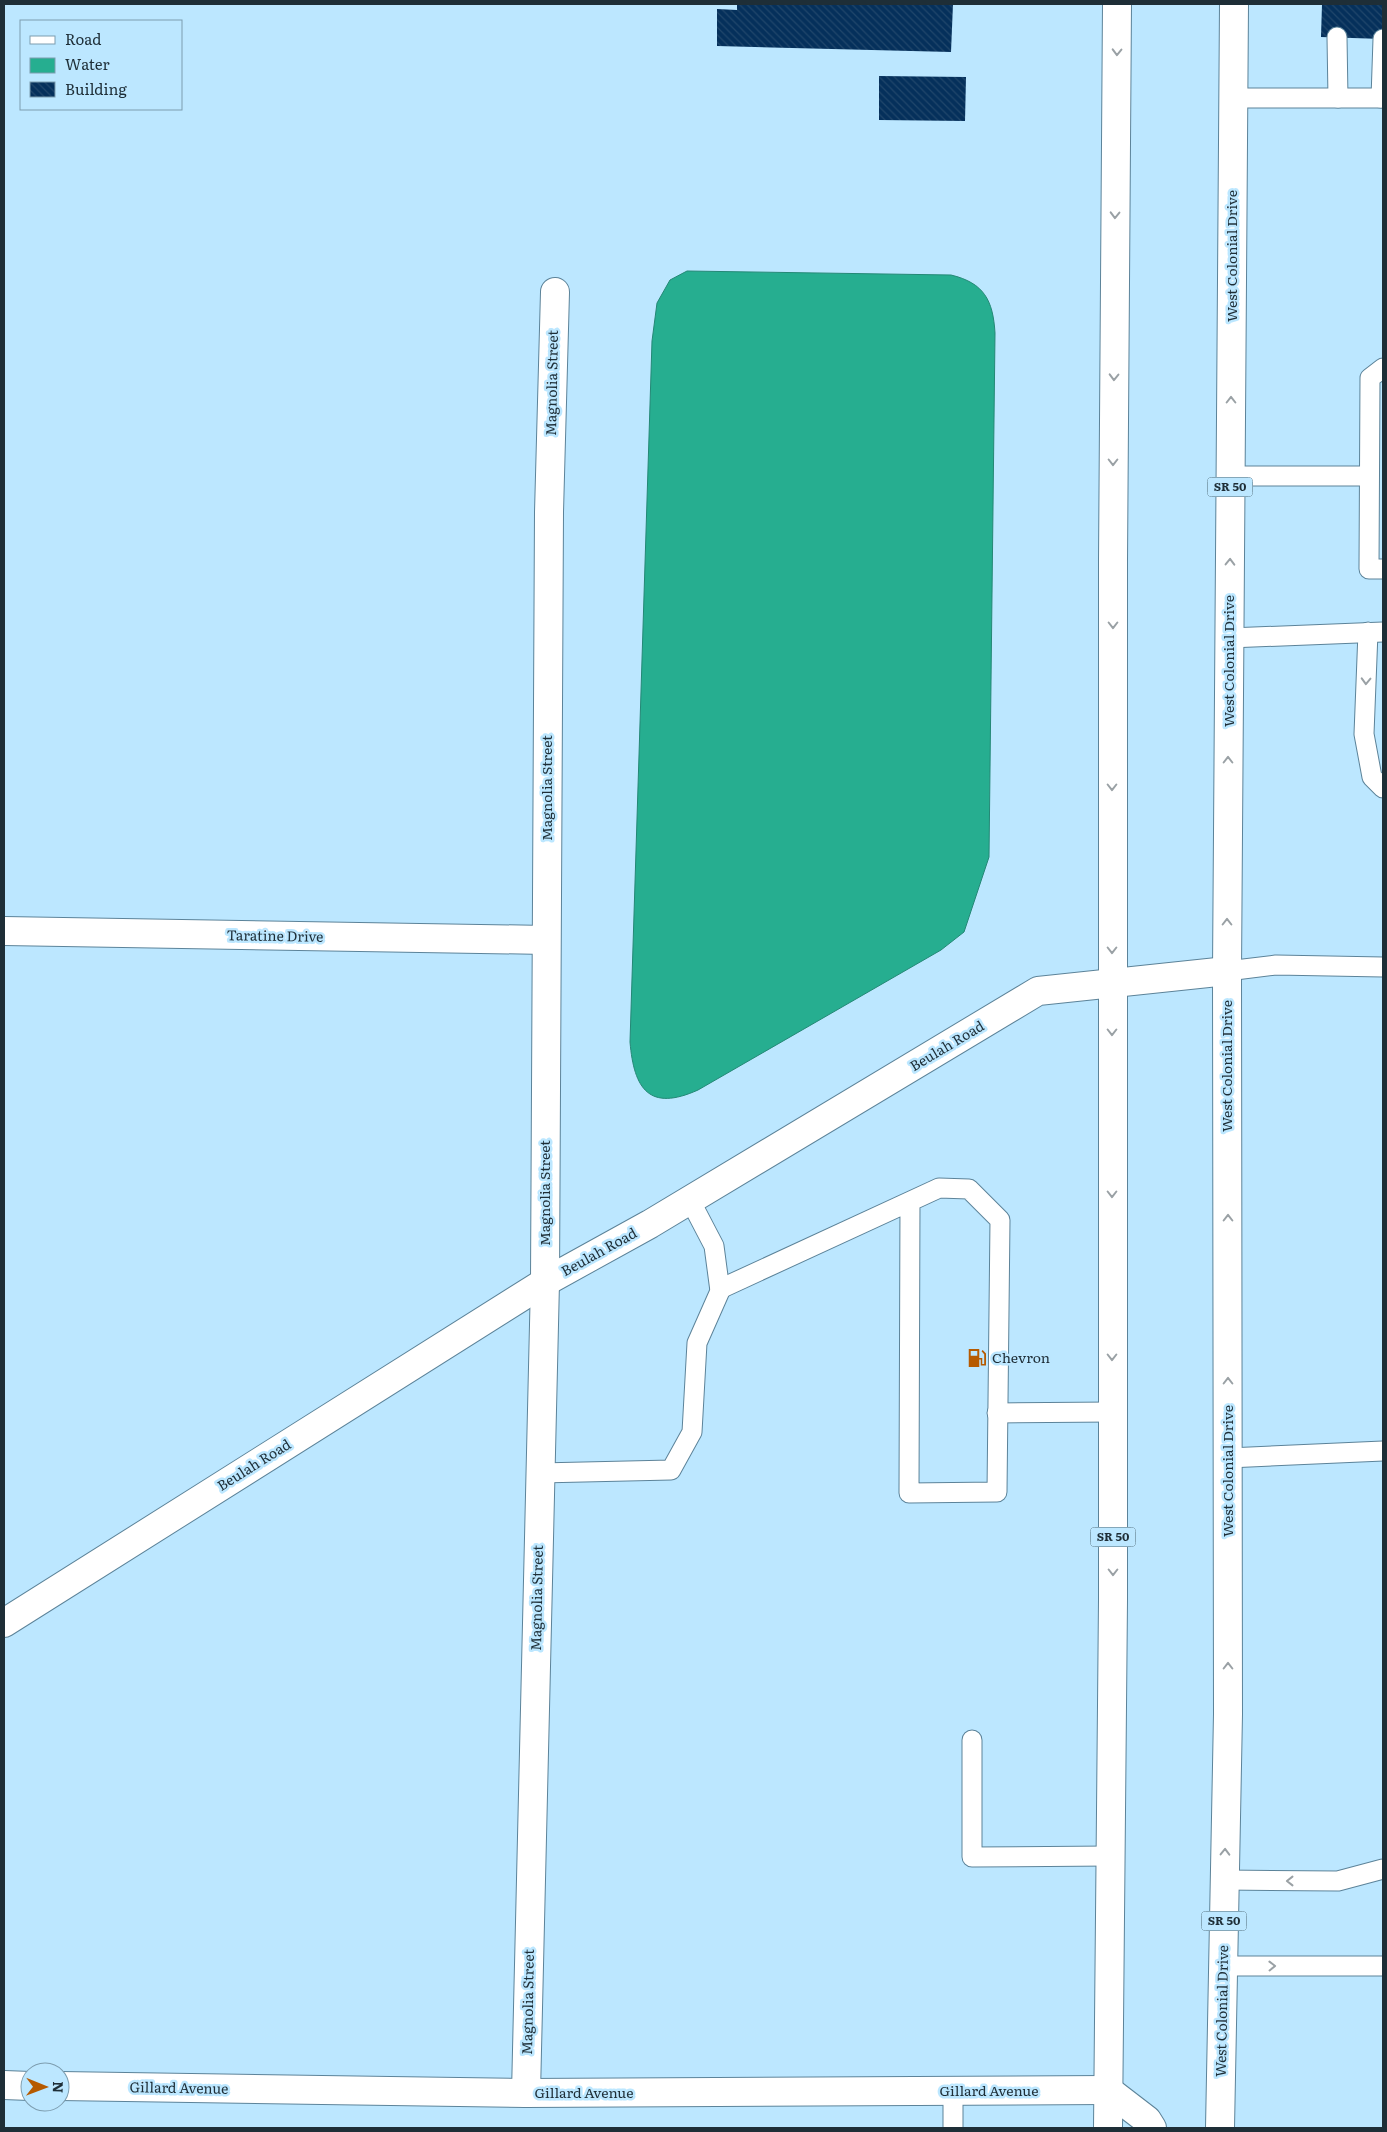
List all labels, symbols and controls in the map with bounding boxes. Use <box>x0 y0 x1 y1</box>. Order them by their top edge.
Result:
legend <box>20 20 182 110</box>
text: Road <box>65 27 101 50</box>
one-way arrow <box>1112 49 1122 57</box>
text: Water <box>65 52 110 75</box>
text: Building <box>65 77 127 100</box>
street label: West Colonial Drive <box>1221 190 1241 322</box>
one-way arrow <box>1110 212 1120 219</box>
street label: Magnolia Street <box>540 329 562 436</box>
one-way arrow <box>1108 374 1119 382</box>
one-way arrow <box>1226 395 1236 403</box>
one-way arrow <box>1108 458 1118 466</box>
road number: SR 50 <box>1208 478 1252 497</box>
one-way arrow <box>1225 558 1235 566</box>
street label: West Colonial Drive <box>1218 595 1238 727</box>
one-way arrow <box>1108 621 1118 629</box>
one-way arrow <box>1361 677 1372 685</box>
street label: Magnolia Street <box>536 735 556 841</box>
one-way arrow <box>1223 755 1233 763</box>
one-way arrow <box>1107 784 1117 791</box>
one-way arrow <box>1222 918 1232 926</box>
street label: Taratine Drive <box>226 924 324 946</box>
one-way arrow <box>1107 946 1117 954</box>
street label: West Colonial Drive <box>1216 1000 1236 1132</box>
street label: Beulah Road <box>906 1015 988 1075</box>
one-way arrow <box>1107 1028 1117 1036</box>
street label: Magnolia Street <box>534 1140 554 1246</box>
one-way arrow <box>1107 1190 1117 1198</box>
one-way arrow <box>1223 1214 1233 1222</box>
street label: Beulah Road <box>557 1222 640 1280</box>
fuel station icon: Chevron <box>966 1347 988 1369</box>
place label: Chevron <box>992 1347 1050 1367</box>
one-way arrow <box>1107 1353 1117 1361</box>
one-way arrow <box>1223 1376 1233 1384</box>
street label: West Colonial Drive <box>1217 1405 1237 1537</box>
street label: Beulah Road <box>213 1433 295 1495</box>
road number: SR 50 <box>1090 1528 1136 1546</box>
street label: Magnolia Street <box>525 1544 547 1651</box>
one-way arrow <box>1108 1568 1118 1576</box>
one-way arrow <box>1223 1661 1233 1669</box>
one-way arrow <box>1220 1848 1230 1856</box>
one-way arrow <box>1285 1876 1293 1886</box>
road number: SR 50 <box>1202 1912 1246 1930</box>
street label: West Colonial Drive <box>1210 1945 1232 2077</box>
street label: Magnolia Street <box>516 1948 538 2055</box>
one-way arrow <box>1268 1961 1276 1971</box>
north arrow <box>20 2062 70 2112</box>
street label: Gillard Avenue <box>129 2076 229 2098</box>
street label: Gillard Avenue <box>940 2080 1038 2100</box>
text: N <box>49 2081 69 2094</box>
street label: Gillard Avenue <box>535 2082 633 2102</box>

